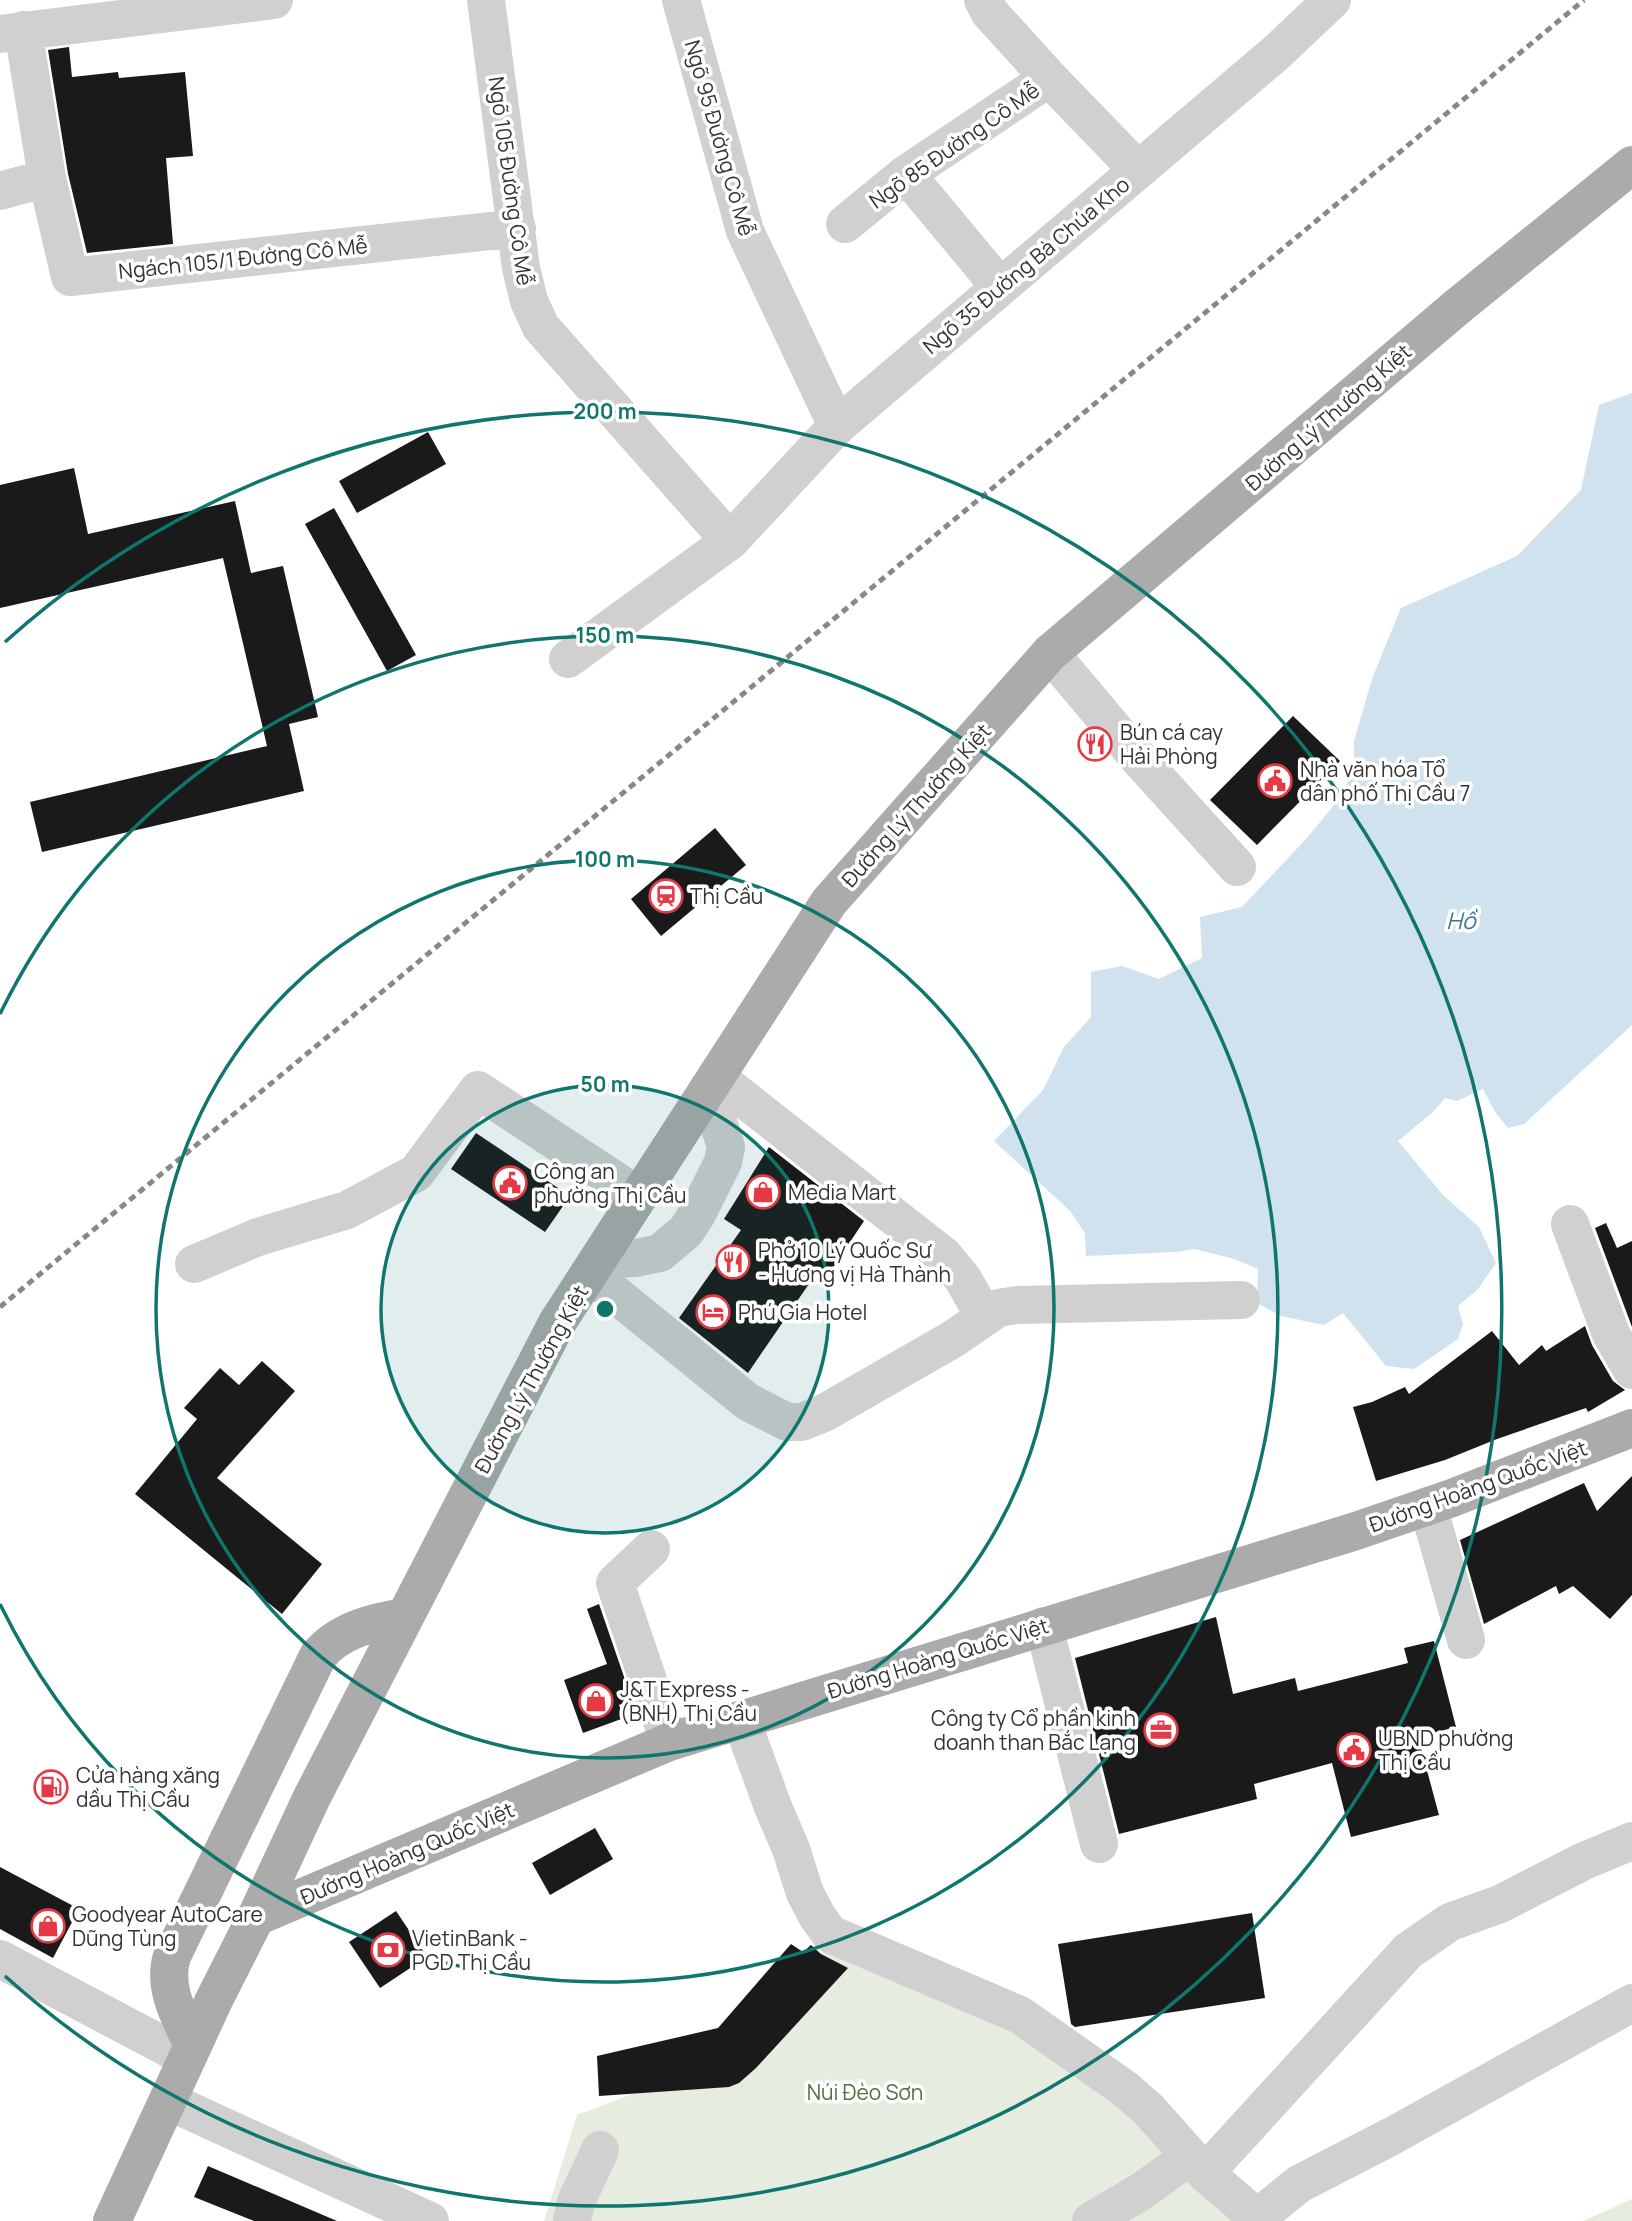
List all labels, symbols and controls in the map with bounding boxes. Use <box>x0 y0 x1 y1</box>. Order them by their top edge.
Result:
street label: Ngõ 95 Đường Cô Mễ <box>679 37 761 239</box>
street label: Ngõ 105 Đường Cô Mễ <box>482 75 540 287</box>
street label: Ngõ 85 Đường Cô Mễ <box>863 76 1045 214</box>
street label: Ngõ 35 Đường Bà Chúa Kho <box>917 170 1135 360</box>
street label: Ngách 105/1 Đường Cô Mễ <box>117 231 369 285</box>
street label: Đường Lý Thường Kiệt <box>1239 337 1417 497</box>
text: 200 m <box>573 397 637 425</box>
text: 150 m <box>576 621 634 649</box>
street label: Đường Lý Thường Kiệt <box>835 717 997 893</box>
place label: Bún cá cay Hải Phòng <box>1120 718 1223 770</box>
restaurant icon: Bún cá cay Hải Phòng <box>1076 725 1114 763</box>
place label: Nhà văn hóa Tổ dân phố Thị Cầu 7 <box>1300 755 1470 807</box>
public building icon: Nhà văn hóa Tổ dân phố Thị Cầu 7 <box>1256 762 1294 800</box>
text: 100 m <box>575 845 635 873</box>
station icon: Thị Cầu <box>647 877 685 915</box>
place label: Thị Cầu <box>690 882 763 910</box>
water label: Hồ <box>1446 904 1478 936</box>
text: 50 m <box>580 1070 630 1098</box>
place label: Công an phường Thị Cầu <box>534 1157 687 1209</box>
public building icon: Công an phường Thị Cầu <box>491 1164 529 1202</box>
shop icon: Media Mart <box>744 1173 782 1211</box>
place label: Media Mart <box>788 1178 896 1206</box>
place label: Phở 10 Lý Quốc Sư - Hương vị Hà Thành <box>758 1236 951 1288</box>
restaurant icon: Phở 10 Lý Quốc Sư - Hương vị Hà Thành <box>714 1243 752 1281</box>
street label: Đường Lý Thường Kiệt <box>468 1280 594 1478</box>
hotel icon: Phú Gia Hotel <box>694 1293 732 1331</box>
centre of rings <box>593 1297 617 1321</box>
place label: Phú Gia Hotel <box>738 1298 867 1326</box>
street label: Đường Hoàng Quốc Việt <box>1365 1434 1591 1538</box>
street label: Đường Hoàng Quốc Việt <box>824 1611 1052 1705</box>
place label: J&T Express - (BNH) Thị Cầu <box>620 1675 757 1727</box>
shop icon: J&T Express - (BNH) Thị Cầu <box>577 1682 615 1720</box>
place label: Công ty Cổ phần kinh doanh than Bắc Lạng <box>931 1704 1136 1756</box>
office icon: Công ty Cổ phần kinh doanh than Bắc Lạng <box>1142 1711 1180 1749</box>
place label: UBND phường Thị Cầu <box>1378 1724 1513 1776</box>
public building icon: UBND phường Thị Cầu <box>1335 1731 1373 1769</box>
place label: Cửa hàng xăng dầu Thị Cầu <box>76 1761 220 1813</box>
fuel station icon: Cửa hàng xăng dầu Thị Cầu <box>32 1768 70 1806</box>
street label: Đường Hoàng Quốc Việt <box>296 1795 518 1911</box>
place label: Goodyear AutoCare Dũng Tùng <box>72 1900 263 1952</box>
shop icon: Goodyear AutoCare Dũng Tùng <box>29 1907 67 1945</box>
place label: VietinBank - PGD Thị Cầu <box>412 1924 531 1976</box>
bank icon: VietinBank - PGD Thị Cầu <box>369 1931 407 1969</box>
park label: Núi Đèo Sơn <box>807 2078 923 2106</box>

